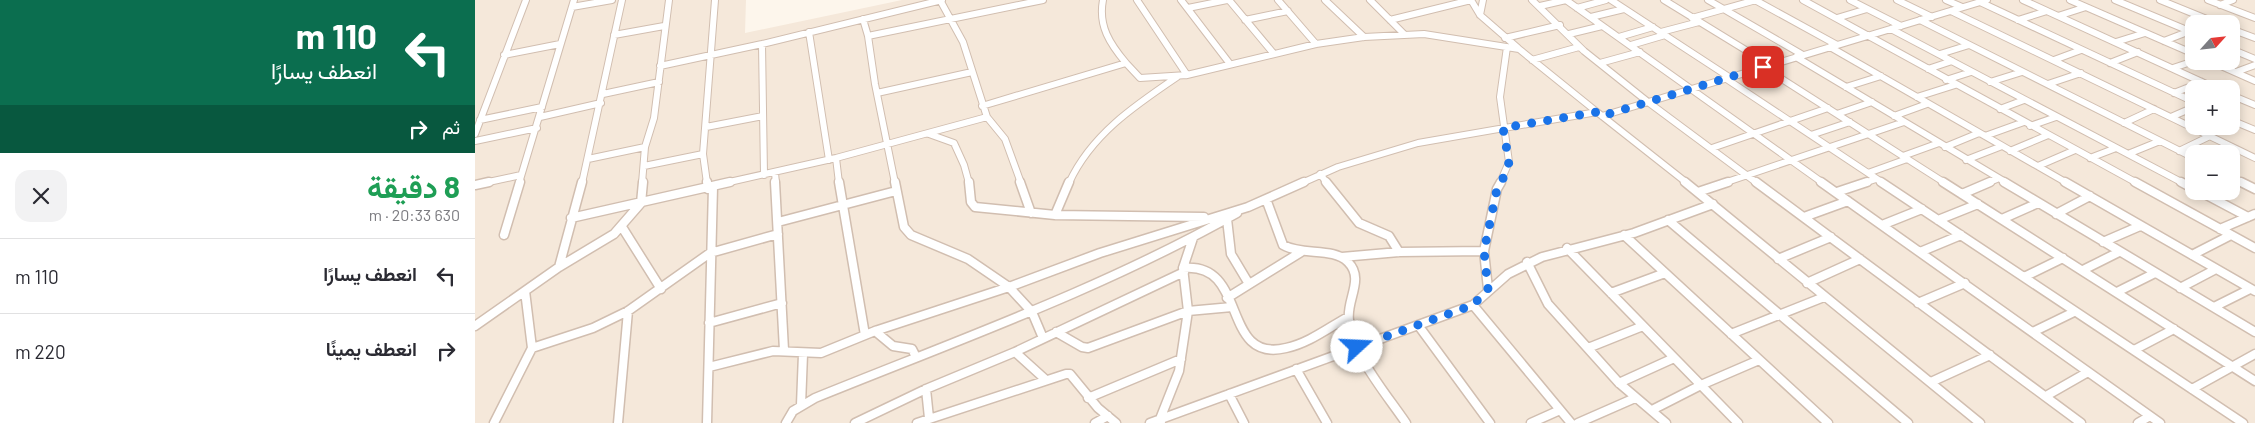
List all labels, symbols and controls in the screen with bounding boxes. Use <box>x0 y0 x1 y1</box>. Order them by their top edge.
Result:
text: 110 m <box>296 14 377 56</box>
north arrow <box>2185 15 2240 70</box>
map controls <box>2185 15 2240 200</box>
icon: left <box>395 20 460 85</box>
pin <box>1742 46 1784 88</box>
icon: arrive <box>1749 53 1777 81</box>
text: انعطف يسارًا <box>271 57 377 83</box>
button: + <box>2185 80 2240 135</box>
icon: right <box>404 115 432 143</box>
text: ثم <box>442 115 460 138</box>
button: − <box>2185 145 2240 200</box>
text: 8 دقيقة <box>367 168 460 204</box>
button: close <box>15 170 67 222</box>
text: 630 m · 20:33 <box>369 205 460 224</box>
text: انعطف يسارًا <box>323 262 417 285</box>
icon: left <box>432 262 460 290</box>
text: 110 m <box>15 265 59 288</box>
position arrow <box>1330 320 1382 372</box>
text: انعطف يمينًا <box>326 337 417 360</box>
icon: right <box>432 337 460 365</box>
text: 220 m <box>15 340 66 363</box>

